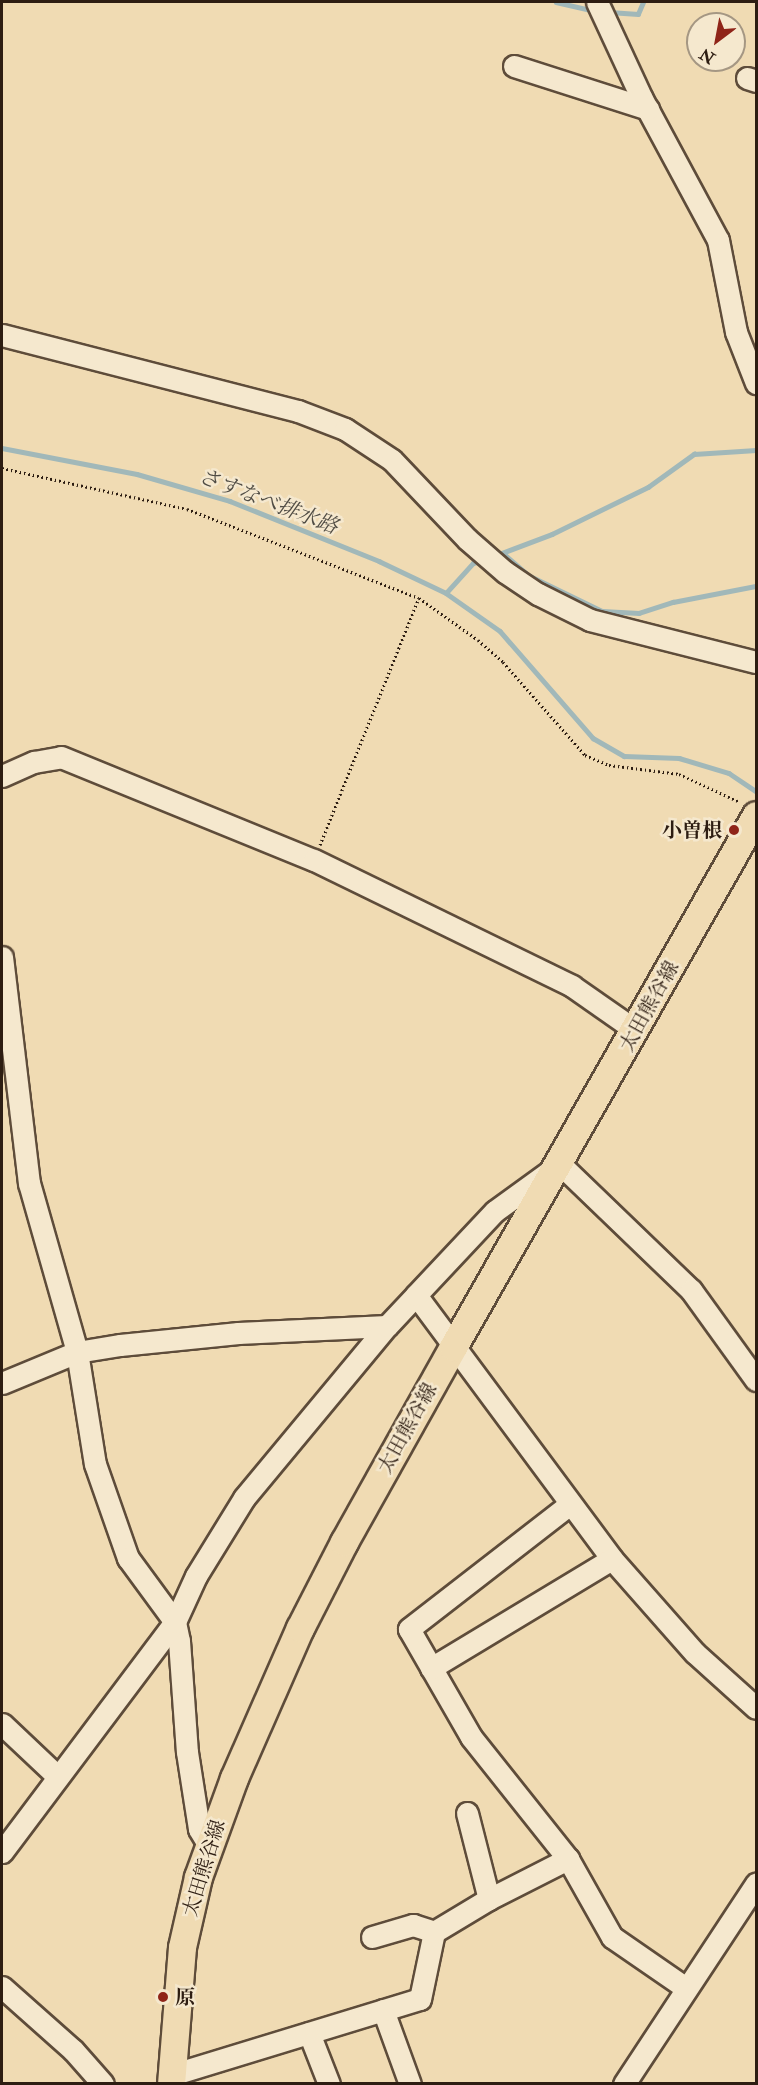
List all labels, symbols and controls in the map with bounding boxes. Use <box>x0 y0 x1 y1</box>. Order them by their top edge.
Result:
north arrow <box>686 12 746 72</box>
text: N <box>696 43 719 68</box>
water label: さすなべ排水路 <box>195 464 341 540</box>
place label: 小曽根 <box>662 818 722 842</box>
marker: 小曽根 <box>727 823 741 837</box>
street label: 太田熊谷線 <box>614 956 684 1056</box>
street label: 太田熊谷線 <box>372 1378 442 1478</box>
street label: 太田熊谷線 <box>178 1817 230 1919</box>
place label: 原 <box>175 1985 195 2009</box>
marker: 原 <box>156 1990 170 2004</box>

